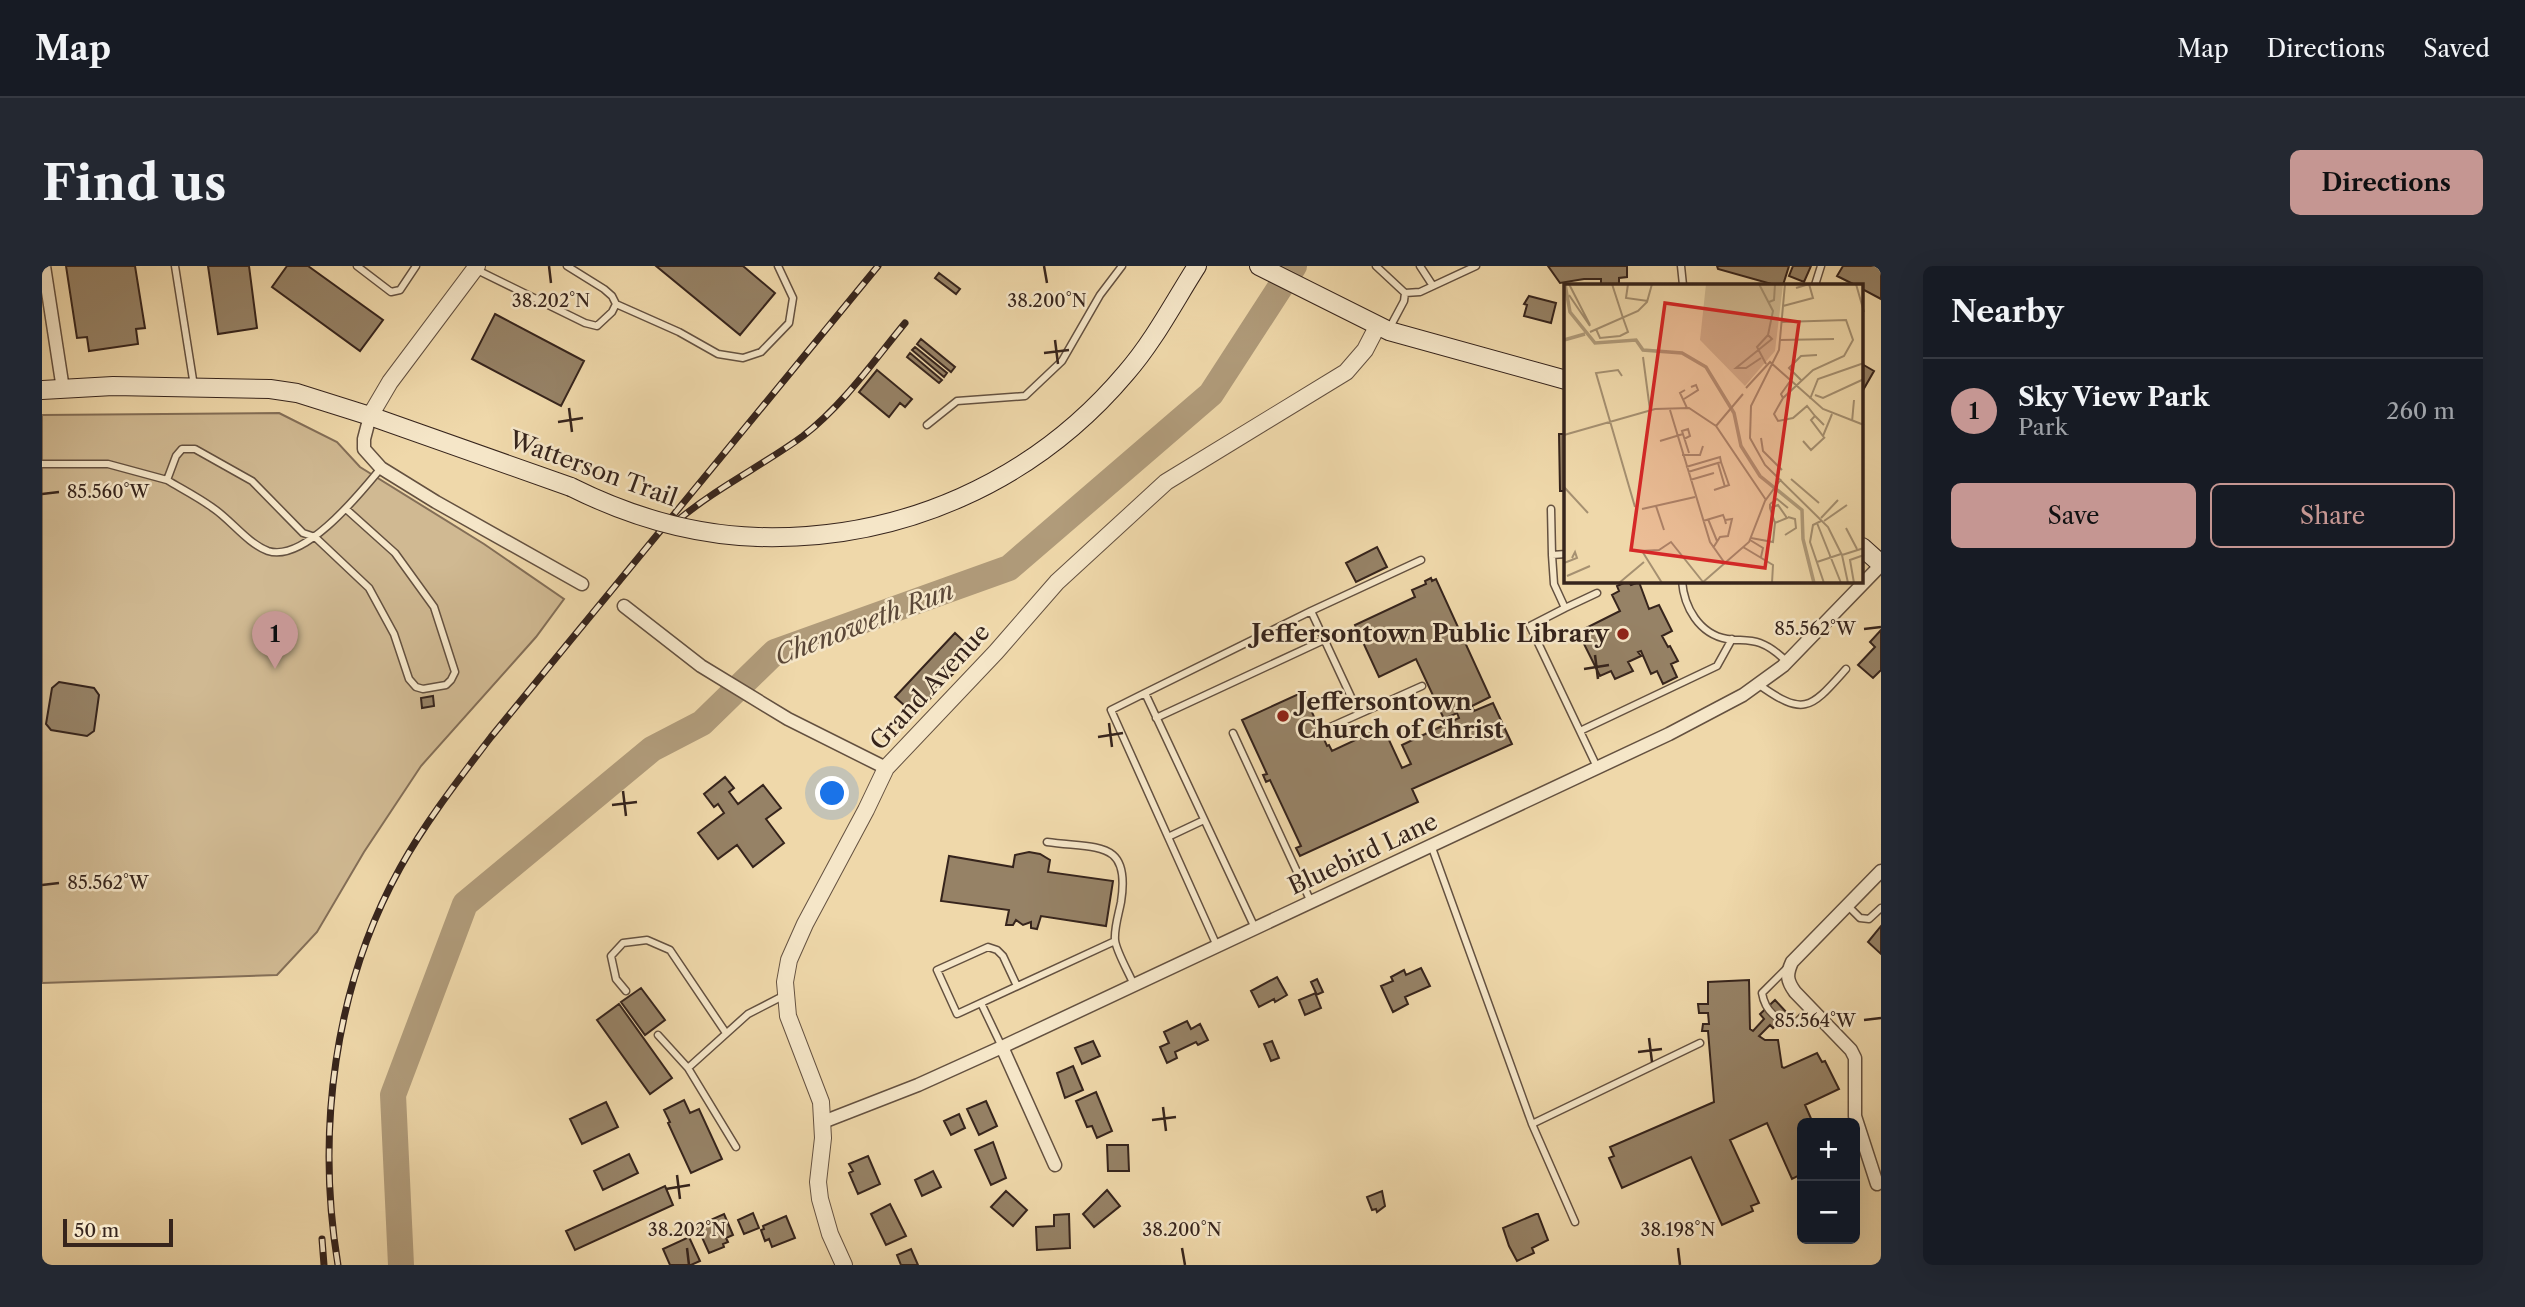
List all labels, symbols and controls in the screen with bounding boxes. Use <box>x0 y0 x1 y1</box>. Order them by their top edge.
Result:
text: Map <box>35 28 111 69</box>
text: Map <box>2177 34 2229 63</box>
text: Directions <box>2267 34 2385 63</box>
text: Saved <box>2423 34 2490 63</box>
button: Directions <box>2290 150 2483 215</box>
text: Find us <box>42 152 226 213</box>
inset map <box>1564 284 1864 583</box>
text: 38.202°N <box>512 290 590 312</box>
text: 38.200°N <box>1007 290 1087 312</box>
text: Nearby <box>1951 293 2064 330</box>
text: Sky View Park <box>2018 381 2209 413</box>
text: 1 <box>1969 397 1979 425</box>
text: 260 m <box>2386 397 2455 425</box>
text: Park <box>2018 413 2068 441</box>
street label: Watterson Trail <box>504 424 681 512</box>
text: 85.560°W <box>67 481 151 503</box>
button: Save <box>1951 483 2196 548</box>
button: Share <box>2210 483 2455 548</box>
water label: Chenoweth Run <box>770 574 958 672</box>
pin: 1 <box>252 611 298 669</box>
street label: Grand Avenue <box>864 617 996 756</box>
text: 85.562°W <box>1774 618 1857 640</box>
place label: Jeffersontown Public Library <box>1247 619 1610 648</box>
marker: Jeffersontown Public Library <box>1615 626 1631 642</box>
place label: Jeffersontown Church of Christ <box>1293 687 1504 744</box>
marker: Jeffersontown Church of Christ <box>1275 708 1291 724</box>
your location <box>815 776 849 810</box>
street label: Bluebird Lane <box>1284 806 1442 901</box>
text: 85.562°W <box>67 872 150 894</box>
text: 85.564°W <box>1774 1010 1857 1032</box>
map controls <box>1797 1118 1860 1244</box>
button: + <box>1797 1118 1860 1181</box>
button: − <box>1797 1181 1860 1244</box>
scale bar <box>63 1216 173 1248</box>
text: 50 m <box>74 1219 119 1242</box>
text: 38.202°N <box>648 1219 726 1241</box>
text: 38.200°N <box>1142 1219 1222 1241</box>
text: 38.198°N <box>1641 1219 1716 1241</box>

